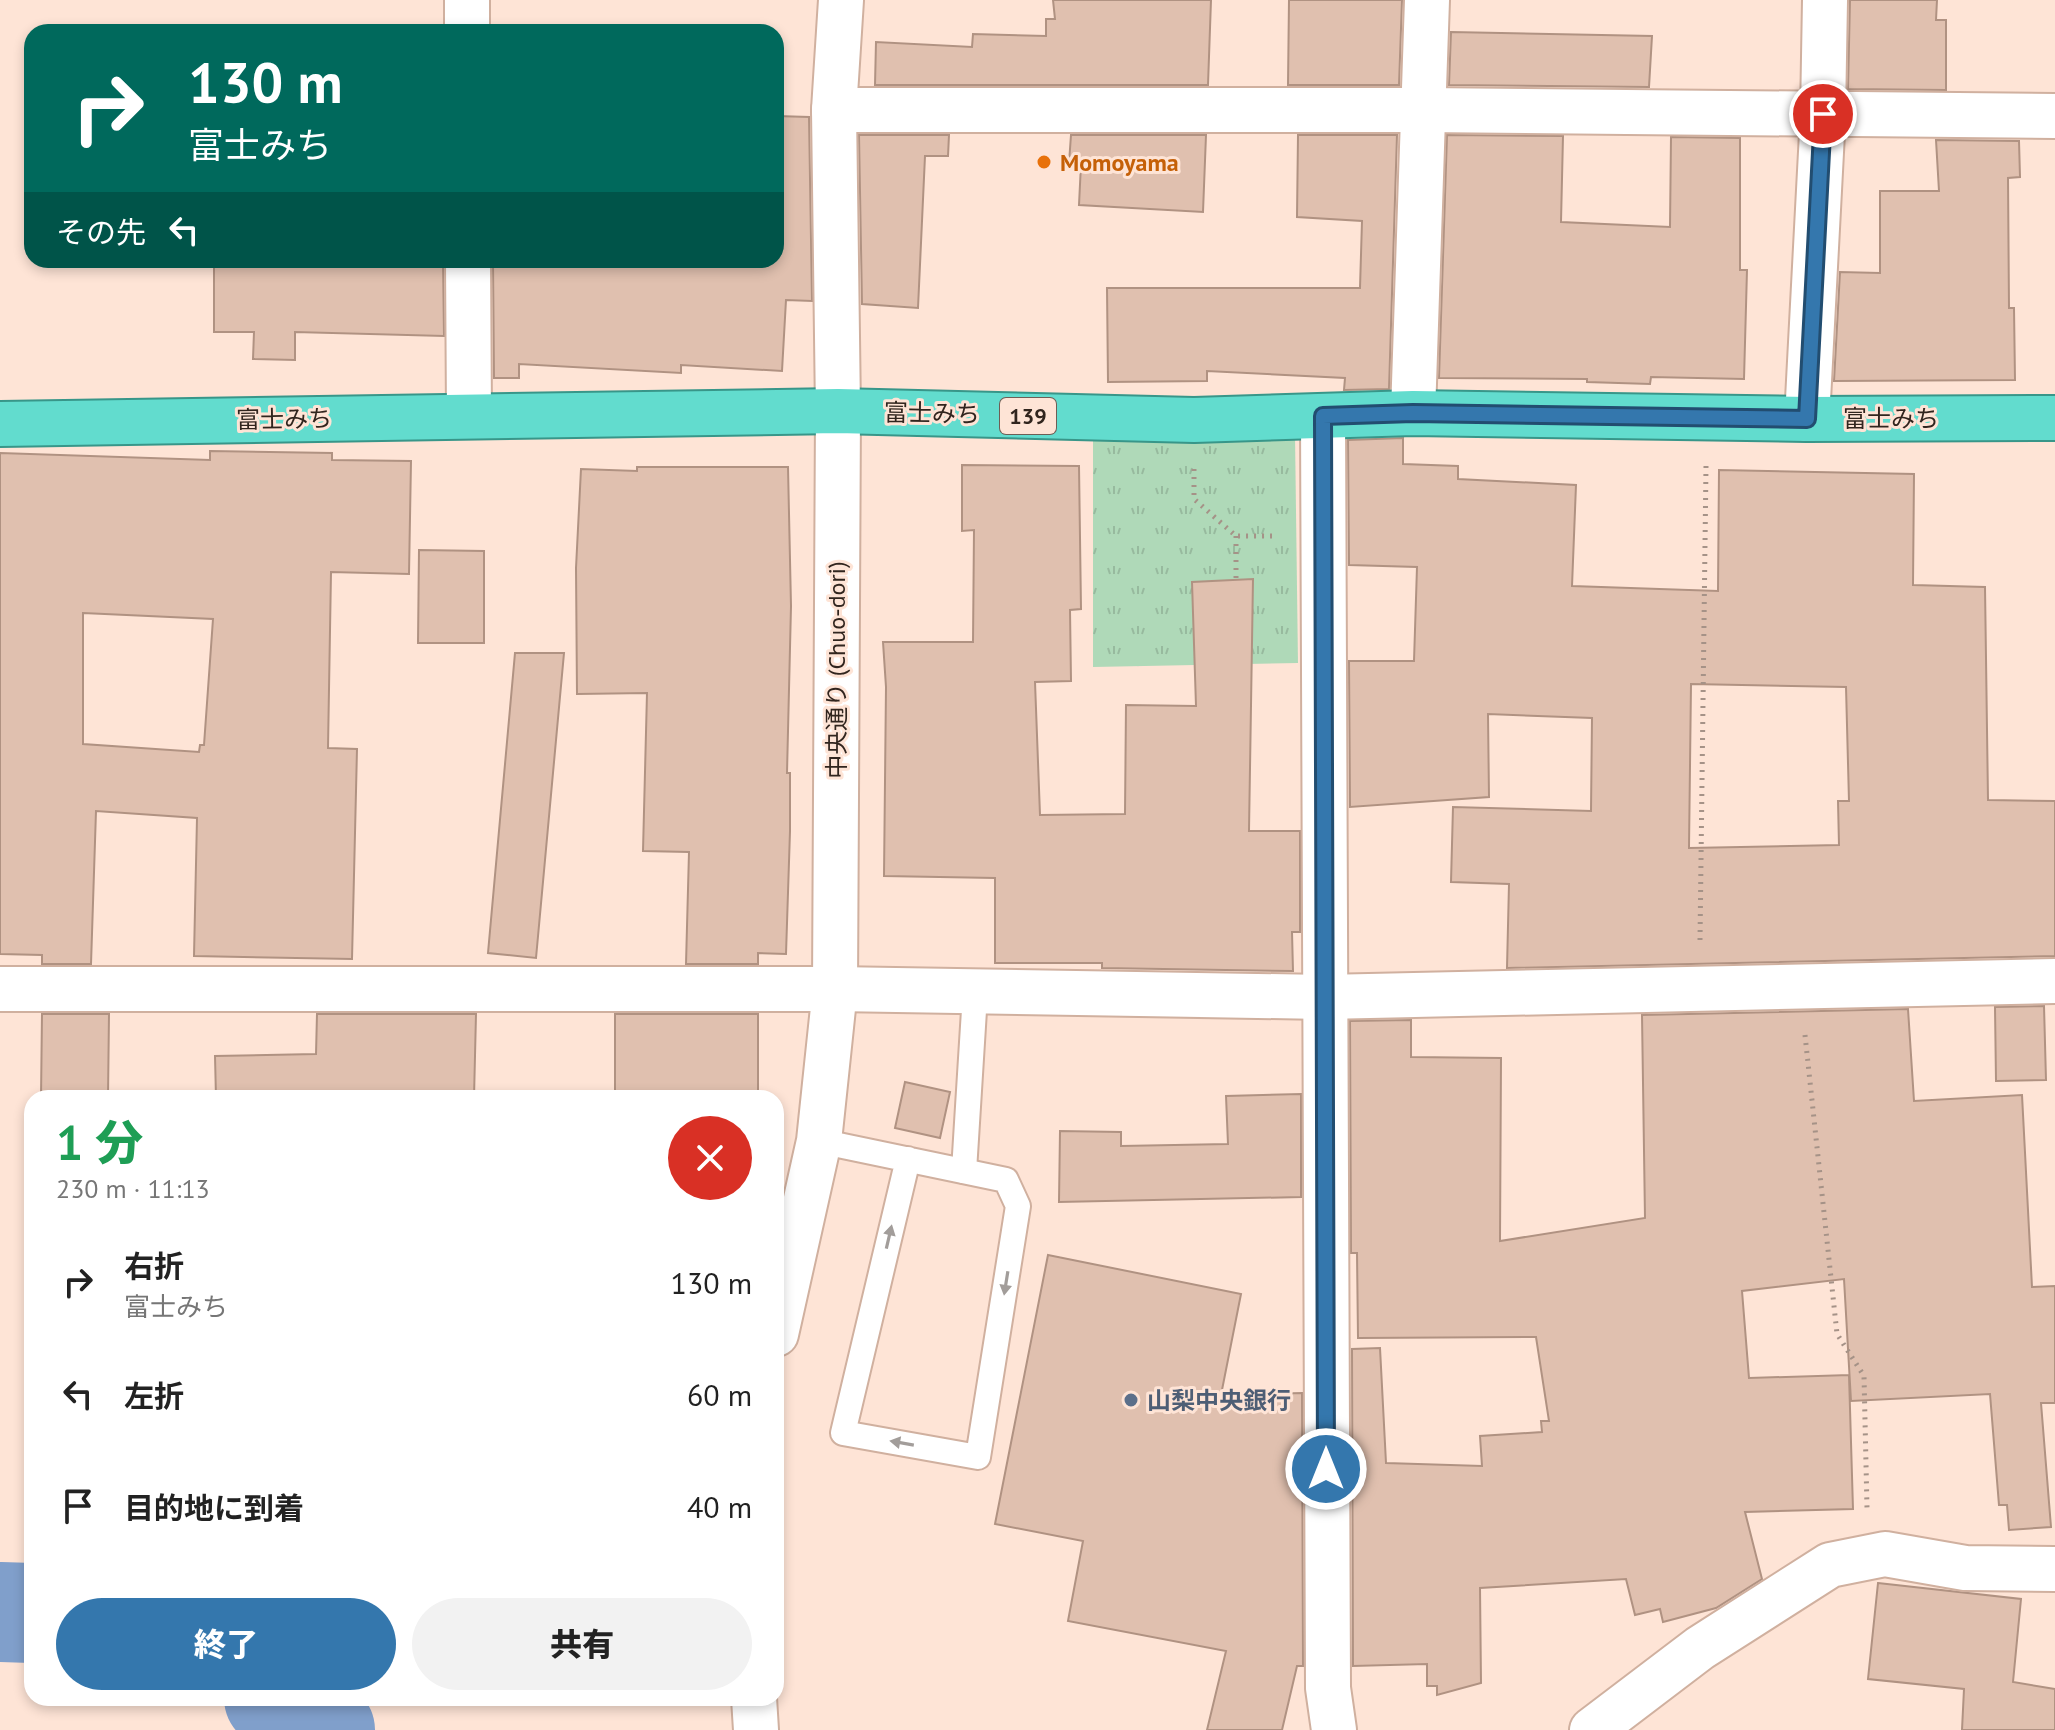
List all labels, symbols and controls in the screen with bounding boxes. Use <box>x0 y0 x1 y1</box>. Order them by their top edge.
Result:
text: 130 m <box>188 46 343 118</box>
icon: right <box>56 56 160 160</box>
pin <box>1789 80 1857 148</box>
icon: arrive <box>1801 92 1845 136</box>
text: 富士みち <box>188 121 332 168</box>
place label: Momoyama <box>1060 147 1179 178</box>
marker: Momoyama <box>1035 153 1053 171</box>
icon: left <box>162 208 206 252</box>
text: その先 <box>56 212 146 251</box>
street label: 富士みち <box>884 397 980 429</box>
road number: 139 <box>1000 398 1056 434</box>
street label: 富士みち <box>236 403 332 435</box>
street label: 富士みち <box>1843 403 1939 434</box>
street label: 中央通り (Chuo-dori) <box>821 561 852 779</box>
text: 1 分 <box>56 1111 143 1173</box>
button: close <box>668 1116 752 1200</box>
text: 230 m · 11:13 <box>56 1172 210 1205</box>
one-way arrow <box>883 1225 896 1250</box>
text: 右折 <box>124 1246 184 1285</box>
icon: right <box>56 1260 100 1304</box>
text: 130 m <box>671 1263 752 1302</box>
one-way arrow <box>999 1271 1012 1296</box>
text: 富士みち <box>124 1290 228 1323</box>
icon: left <box>56 1372 100 1416</box>
text: 60 m <box>687 1375 752 1414</box>
text: 左折 <box>124 1376 184 1415</box>
place label: 山梨中央銀行 <box>1147 1385 1291 1416</box>
marker: 山梨中央銀行 <box>1122 1391 1140 1409</box>
position arrow <box>1284 1427 1368 1511</box>
one-way arrow <box>889 1437 914 1449</box>
icon: arrive <box>56 1484 100 1528</box>
text: 40 m <box>687 1487 752 1526</box>
text: 目的地に到着 <box>124 1488 304 1527</box>
button: 終了 <box>56 1598 396 1690</box>
button: 共有 <box>412 1598 752 1690</box>

